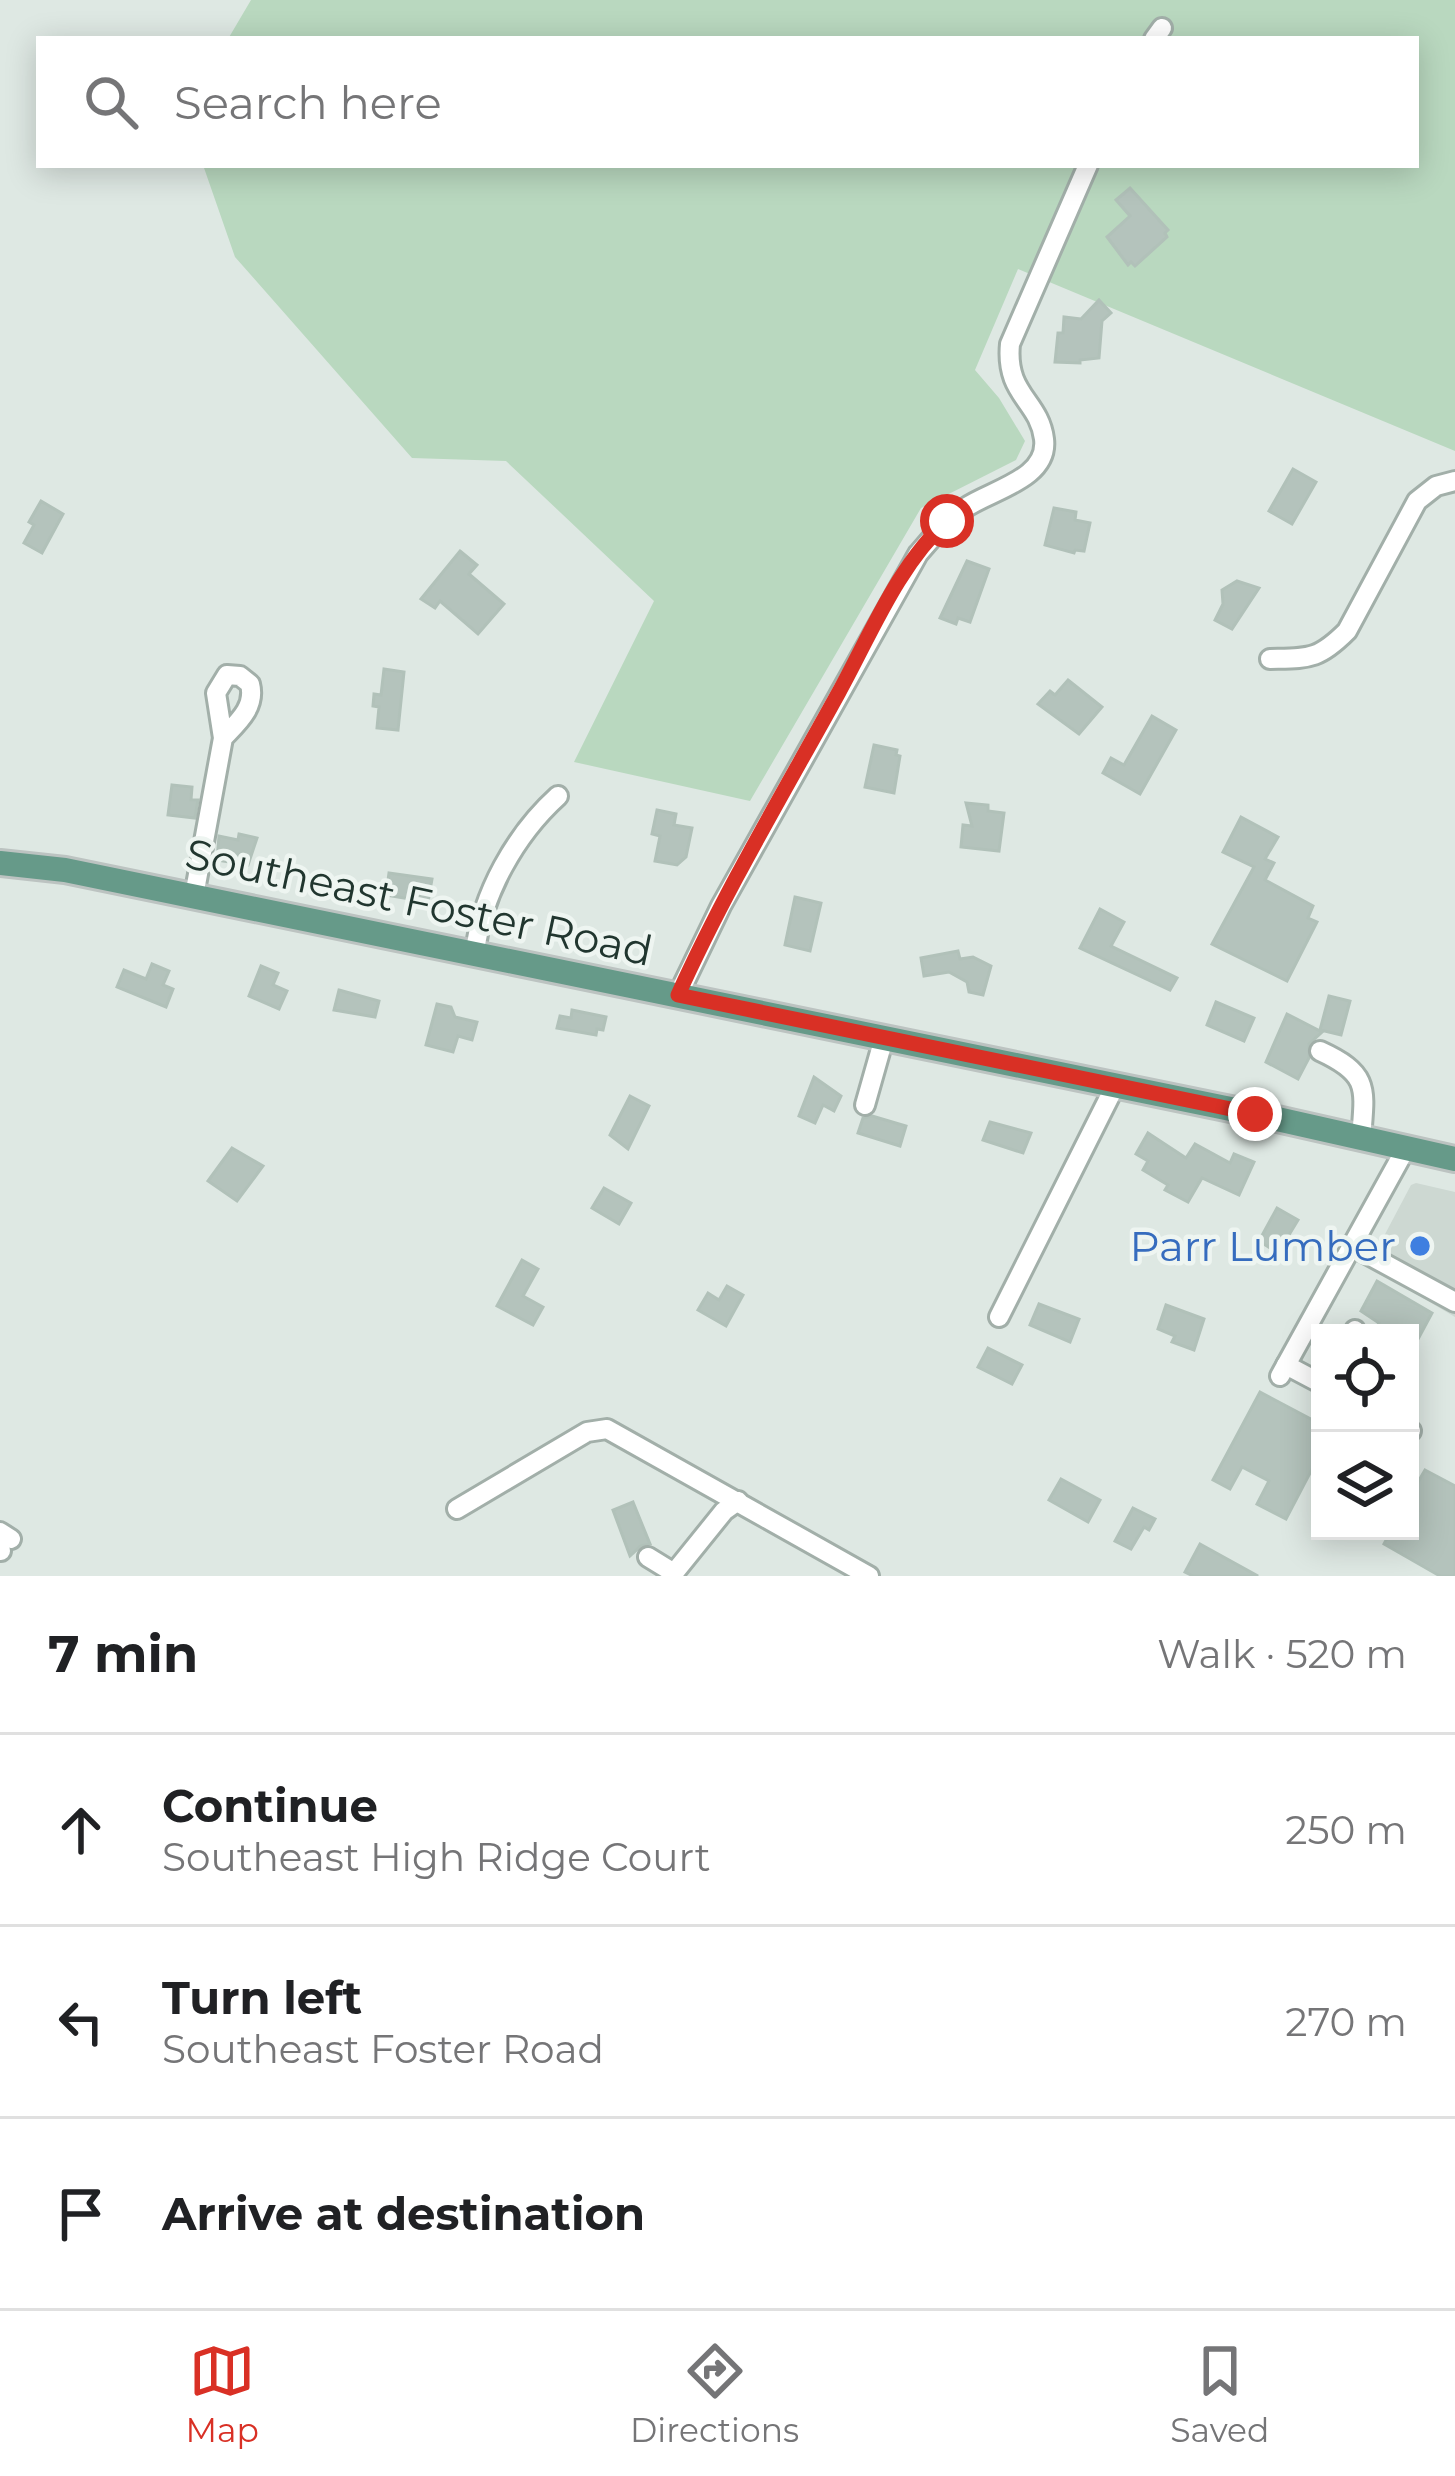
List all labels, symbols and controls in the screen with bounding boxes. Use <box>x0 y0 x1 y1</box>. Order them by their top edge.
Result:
search box <box>36 36 1419 168</box>
icon: search <box>78 69 144 135</box>
text: Search here <box>174 75 442 130</box>
route start <box>920 494 974 548</box>
street label: Southeast Foster Road <box>181 827 657 977</box>
route end <box>1228 1087 1282 1141</box>
place label: Parr Lumber <box>1129 1220 1396 1272</box>
marker: Parr Lumber <box>1407 1233 1433 1259</box>
map controls <box>1311 1324 1419 1540</box>
button: locate <box>1311 1324 1419 1432</box>
button: layers <box>1311 1432 1419 1540</box>
text: 7 min <box>48 1623 198 1685</box>
text: Walk · 520 m <box>1157 1630 1407 1678</box>
text: Continue <box>162 1778 378 1833</box>
icon: ahead <box>48 1797 114 1863</box>
text: 250 m <box>1285 1806 1407 1854</box>
text: Southeast High Ridge Court <box>162 1833 711 1881</box>
text: Turn left <box>162 1970 362 2025</box>
icon: left <box>48 1989 114 2055</box>
text: 270 m <box>1285 1998 1407 2046</box>
text: Southeast Foster Road <box>162 2025 604 2073</box>
icon: arrive <box>48 2181 114 2247</box>
text: Arrive at destination <box>162 2186 645 2241</box>
tab: Map <box>186 2338 259 2450</box>
tab: Directions <box>630 2338 799 2450</box>
tab: Saved <box>1170 2338 1269 2450</box>

